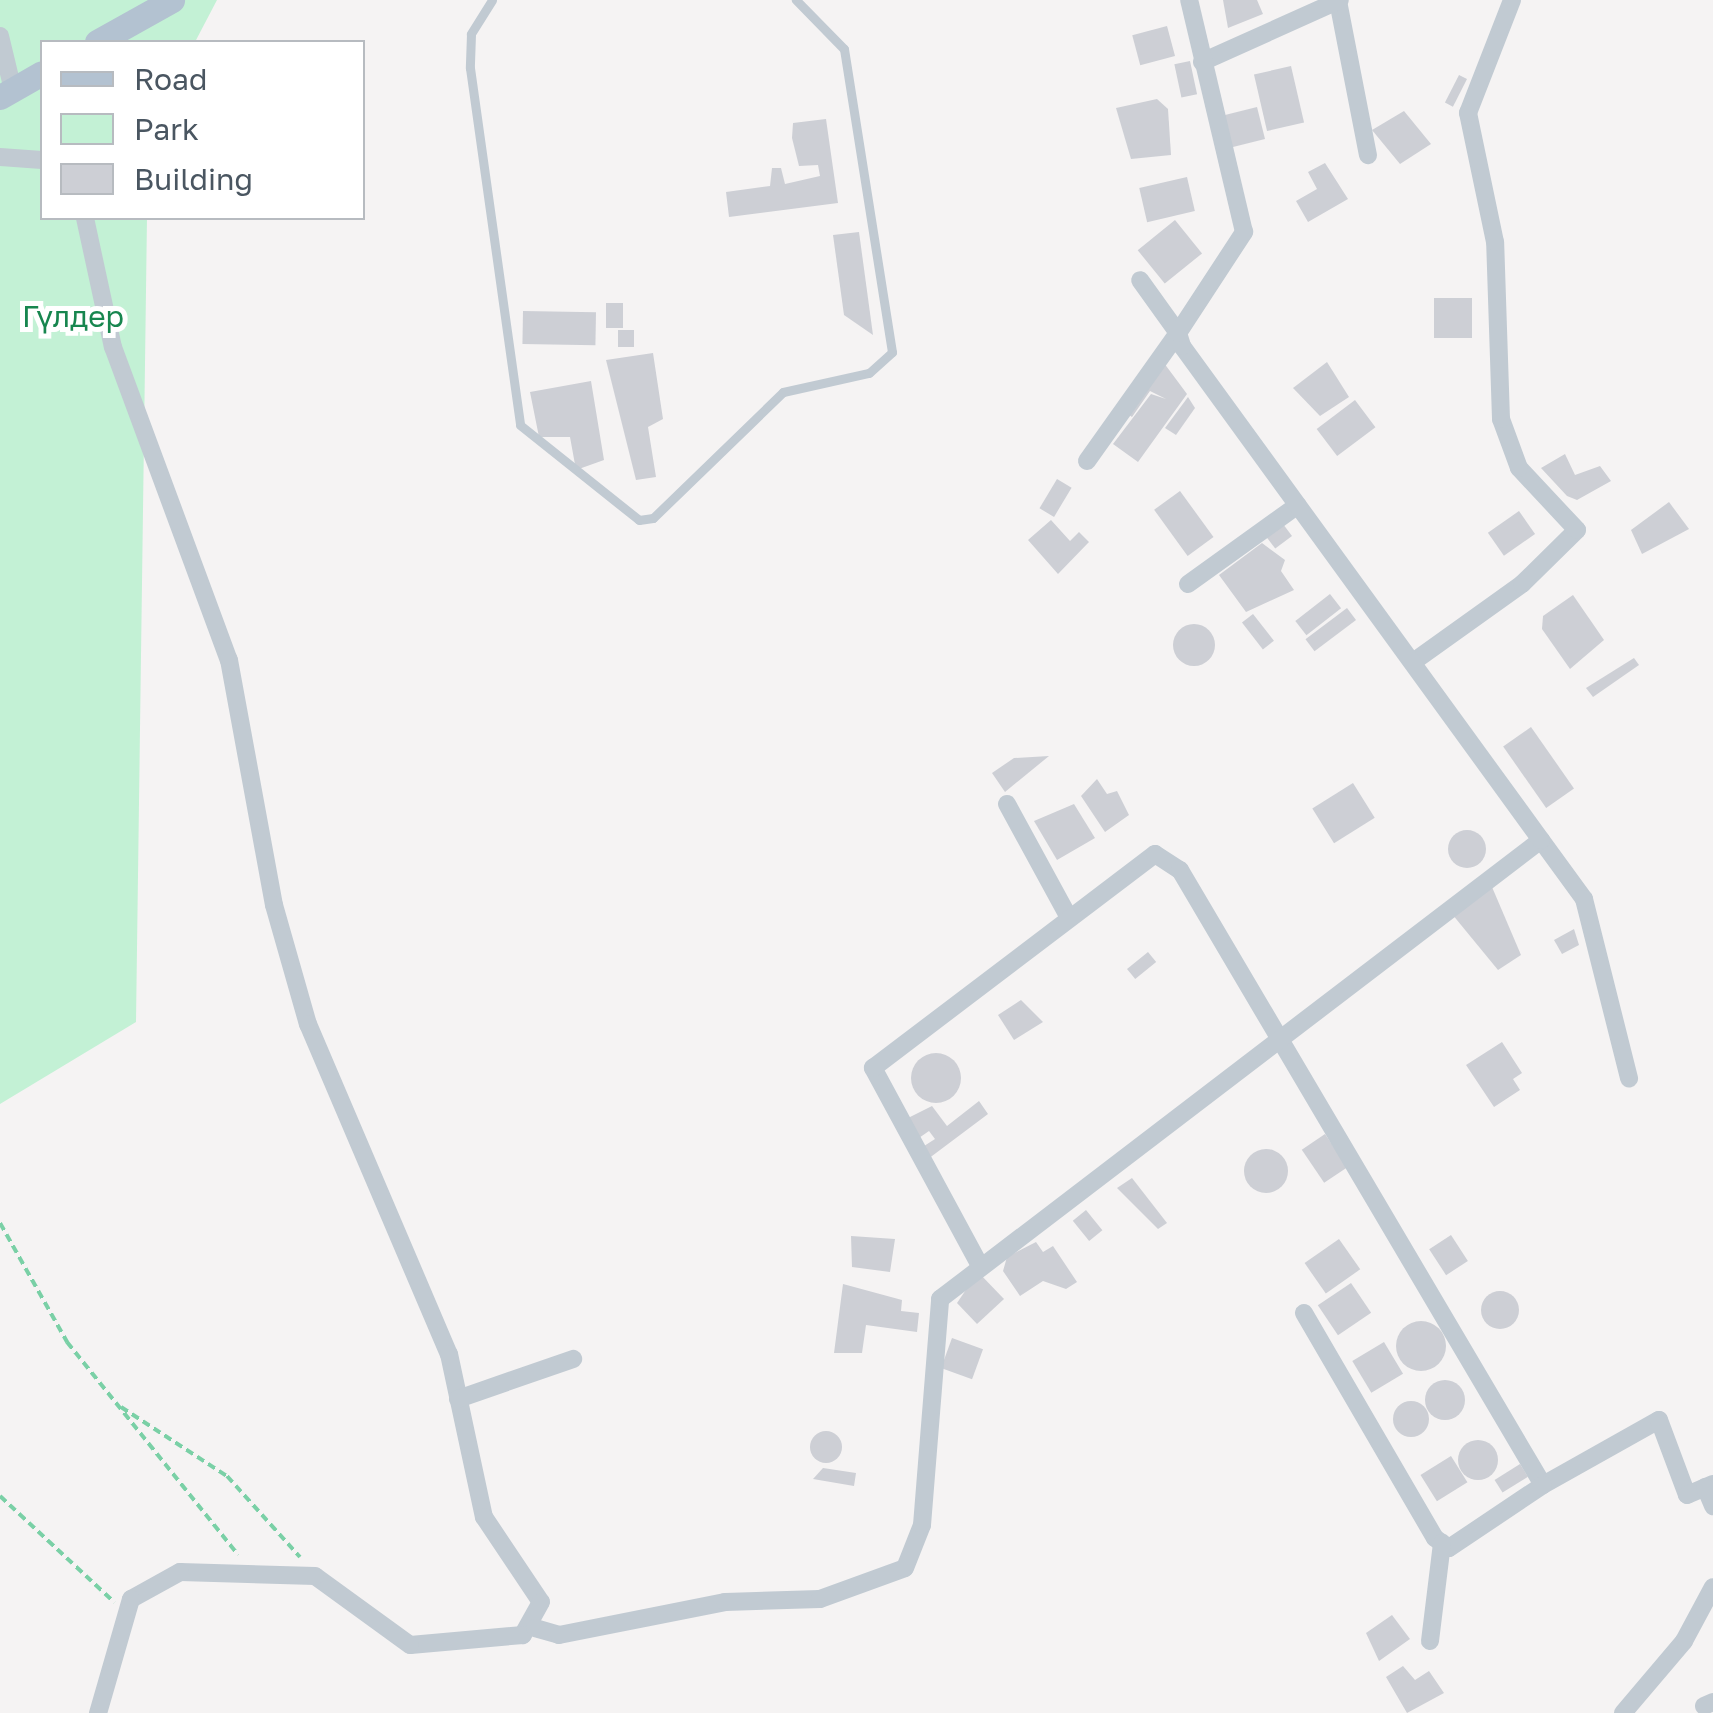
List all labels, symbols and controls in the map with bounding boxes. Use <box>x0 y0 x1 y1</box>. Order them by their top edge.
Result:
legend <box>40 40 365 220</box>
text: Road <box>134 61 208 97</box>
text: Park <box>134 111 199 147</box>
text: Building <box>134 161 253 197</box>
park label: Гүлдер <box>22 298 124 334</box>

